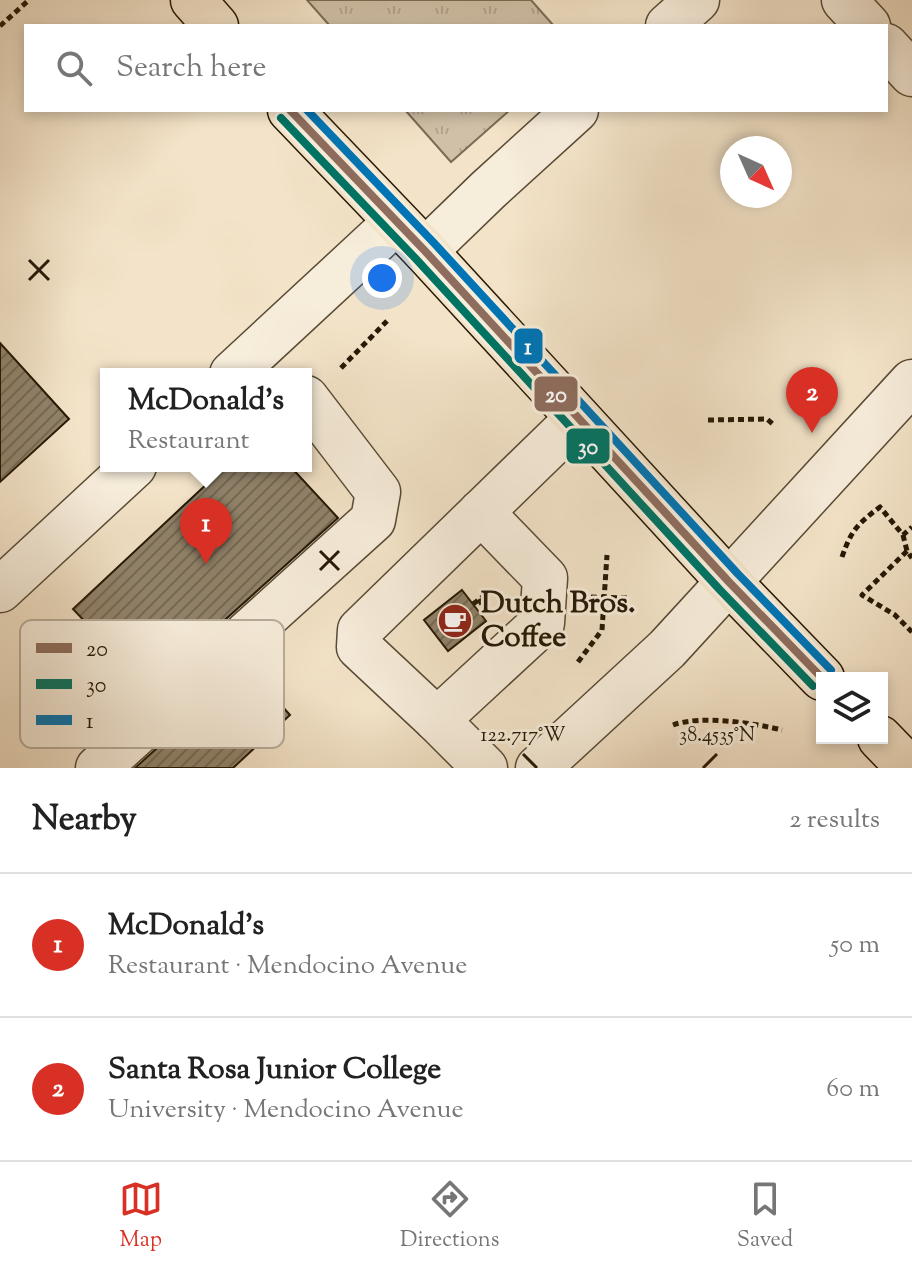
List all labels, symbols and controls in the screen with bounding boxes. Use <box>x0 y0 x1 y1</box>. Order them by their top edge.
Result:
search box <box>24 24 888 112</box>
icon: search <box>52 46 96 90</box>
text: Search here <box>116 47 266 90</box>
north arrow <box>720 136 792 208</box>
your location <box>362 258 402 298</box>
line badge: 1 <box>513 327 544 365</box>
text: 1 <box>524 333 532 365</box>
pin: 2 <box>786 367 838 433</box>
popup <box>100 368 312 472</box>
line badge: 20 <box>533 375 579 413</box>
text: McDonald's <box>128 380 284 423</box>
text: 20 <box>545 381 567 413</box>
text: Restaurant <box>128 423 250 460</box>
line badge: 30 <box>565 427 611 465</box>
text: 30 <box>578 433 599 465</box>
pin: 1 <box>180 498 232 564</box>
place label: Dutch Bros. Coffee <box>481 583 636 660</box>
cafe icon: Dutch Bros. Coffee <box>436 602 474 640</box>
legend <box>20 620 284 748</box>
text: 20 <box>86 635 108 667</box>
text: 30 <box>86 671 106 703</box>
map controls <box>816 672 888 744</box>
button: layers <box>816 672 888 744</box>
text: 1 <box>86 707 94 739</box>
text: 122.717°W <box>481 722 565 751</box>
text: 38.4535°N <box>679 722 755 751</box>
text: Nearby <box>32 796 137 845</box>
text: 2 results <box>789 802 880 839</box>
text: McDonald's <box>108 905 264 948</box>
text: 1 <box>54 927 62 964</box>
text: 50 m <box>830 927 880 964</box>
text: Restaurant · Mendocino Avenue <box>108 948 467 985</box>
text: Santa Rosa Junior College <box>108 1049 441 1092</box>
text: 2 <box>52 1071 64 1108</box>
text: 60 m <box>826 1071 880 1108</box>
text: University · Mendocino Avenue <box>108 1092 464 1129</box>
tab: Map <box>119 1177 163 1257</box>
tab: Directions <box>400 1177 499 1257</box>
tab: Saved <box>737 1177 793 1257</box>

